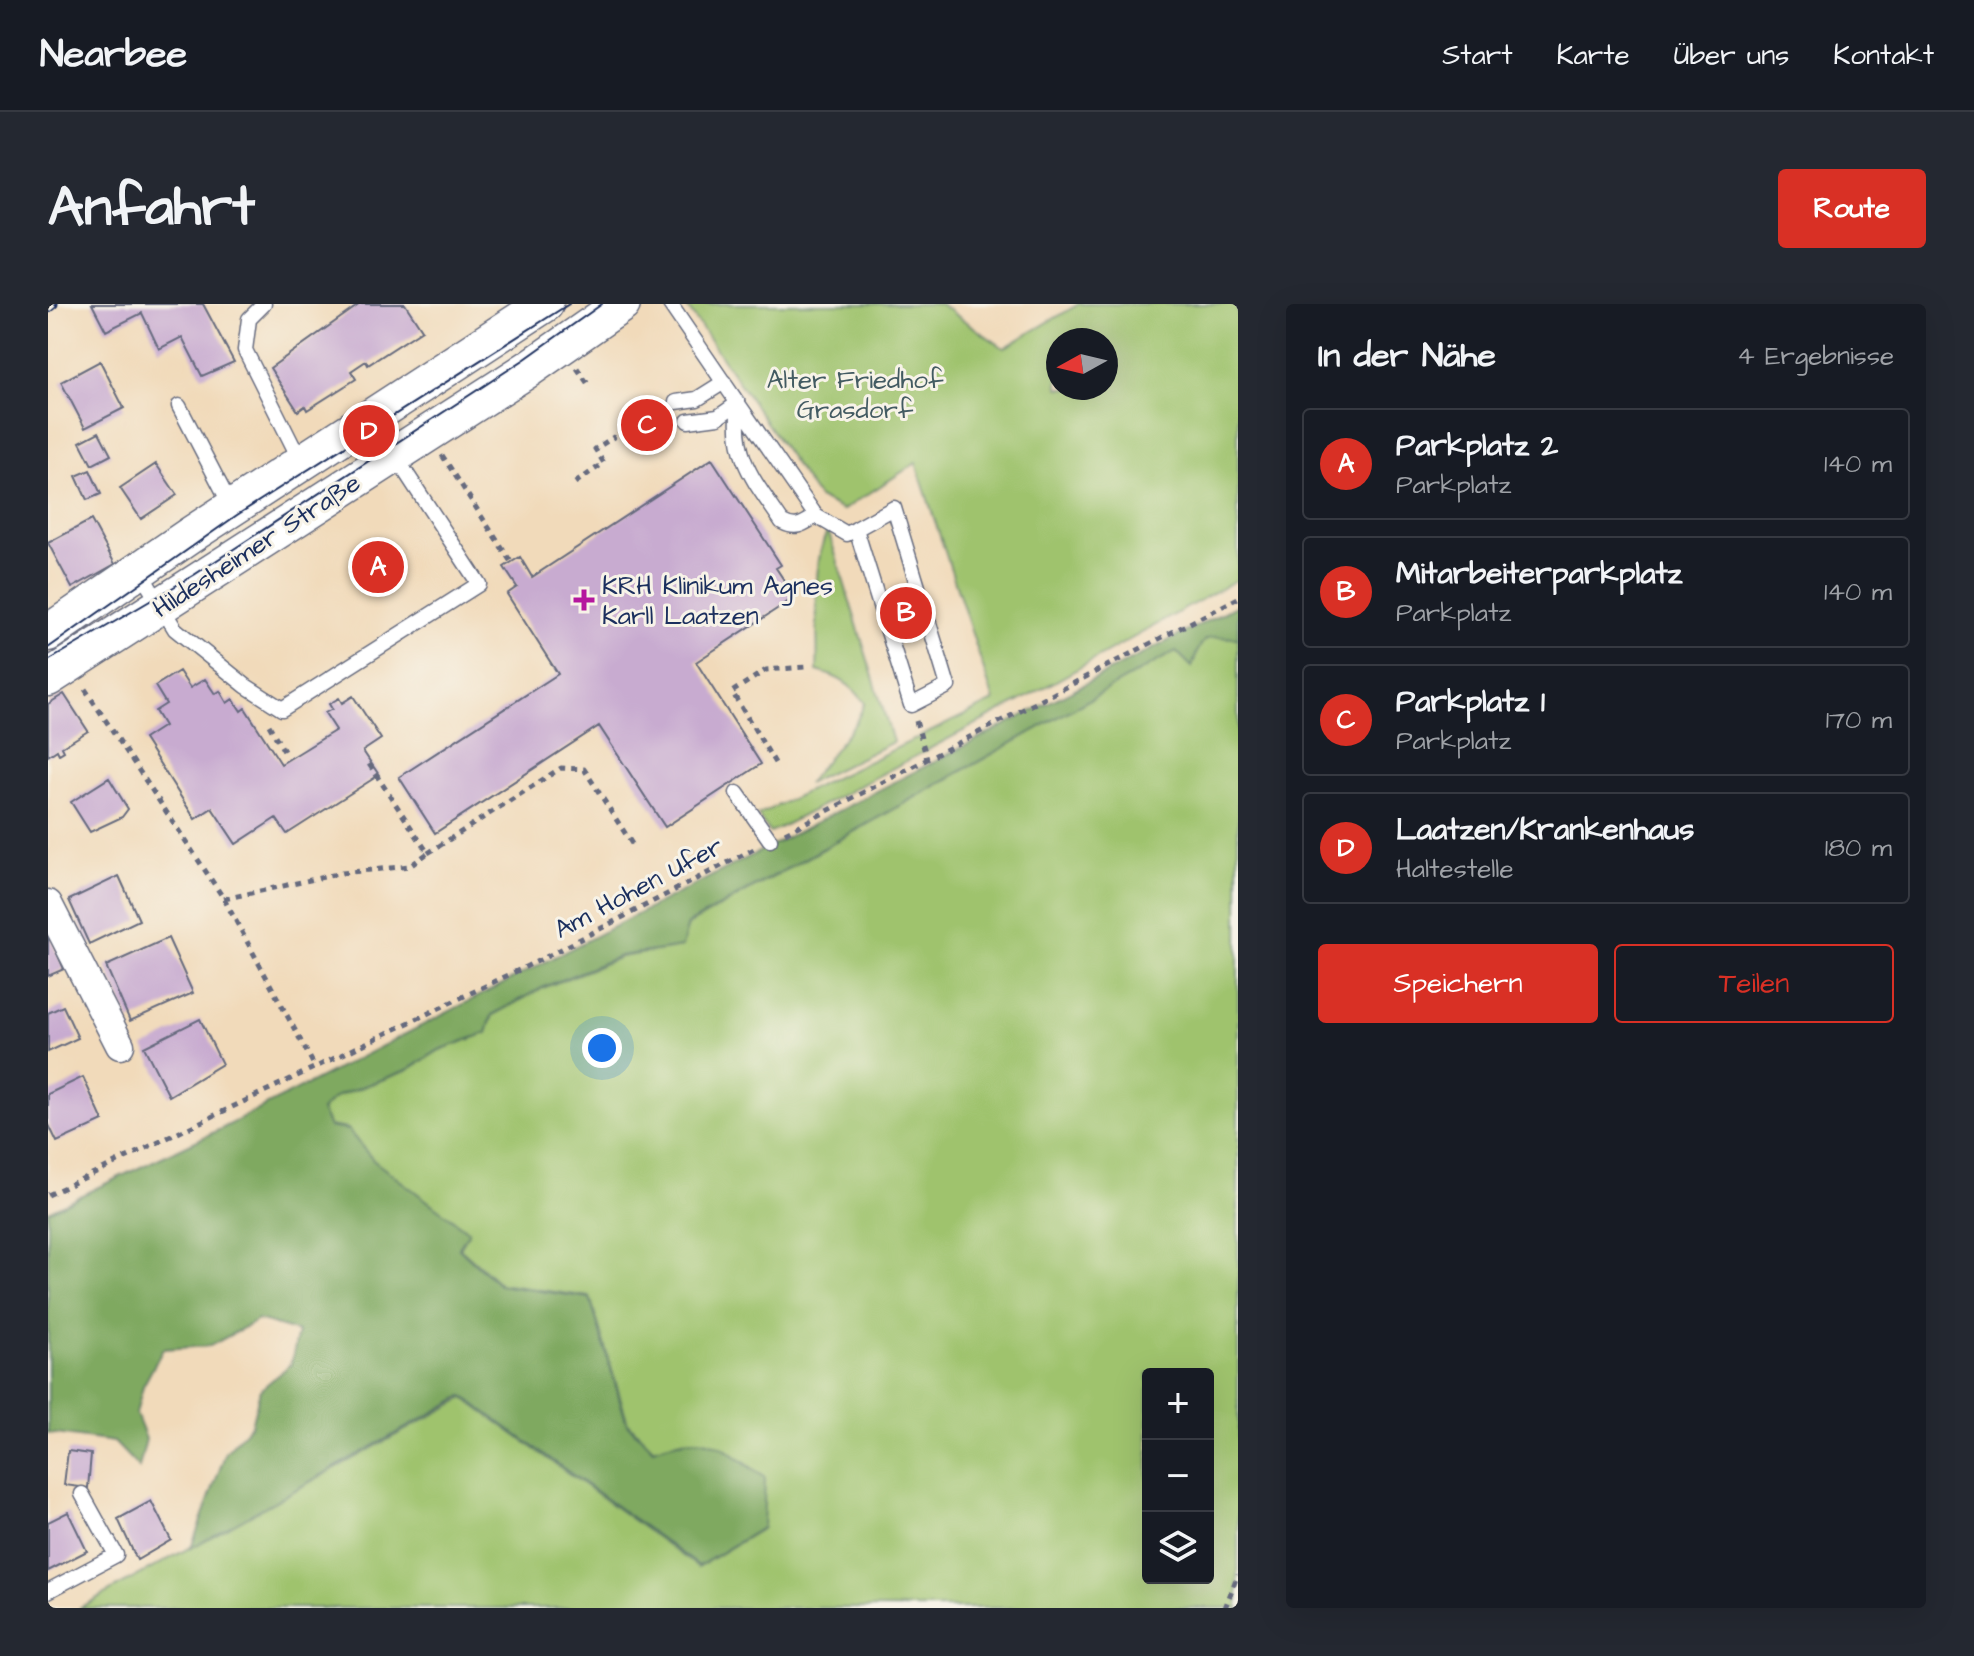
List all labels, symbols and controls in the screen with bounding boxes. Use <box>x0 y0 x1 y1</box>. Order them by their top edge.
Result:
text: Nearbee <box>40 29 187 81</box>
text: Start <box>1442 36 1513 75</box>
text: Karte <box>1557 36 1630 75</box>
text: Über uns <box>1674 36 1789 75</box>
text: Kontakt <box>1833 36 1934 75</box>
text: Anfahrt <box>48 169 255 247</box>
button: Route <box>1778 169 1926 248</box>
north arrow <box>1046 328 1118 400</box>
text: In der Nähe <box>1318 332 1496 380</box>
text: 4 Ergebnisse <box>1737 338 1894 374</box>
park label: Alter Friedhof Grasdorf <box>767 362 944 428</box>
pin: C <box>621 395 673 455</box>
pin: D <box>343 401 395 461</box>
text: Parkplatz 2 <box>1396 425 1558 467</box>
text: A <box>1338 446 1354 482</box>
text: 140 m <box>1824 446 1892 482</box>
street label: Hildesheimer Straße <box>145 465 368 627</box>
text: Parkplatz <box>1396 467 1511 503</box>
pin: A <box>352 537 404 597</box>
text: Mitarbeiterparkplatz <box>1396 553 1682 595</box>
place label: KRH Klinikum Agnes Karll Laatzen <box>602 568 833 634</box>
text: B <box>1337 574 1355 610</box>
text: 140 m <box>1824 574 1892 610</box>
pin: B <box>880 583 932 643</box>
marker: KRH Klinikum Agnes Karll Laatzen <box>573 589 595 611</box>
text: Parkplatz <box>1396 595 1511 631</box>
text: Parkplatz 1 <box>1396 681 1545 723</box>
text: C <box>1337 702 1355 738</box>
text: 170 m <box>1826 702 1892 738</box>
text: Parkplatz <box>1396 723 1511 759</box>
text: Laatzen/Krankenhaus <box>1396 809 1694 851</box>
street label: Am Hohen Ufer <box>548 828 729 948</box>
text: D <box>1338 830 1354 866</box>
text: 180 m <box>1825 830 1892 866</box>
text: Haltestelle <box>1396 851 1514 887</box>
button: Speichern <box>1318 944 1598 1023</box>
button: Teilen <box>1614 944 1894 1023</box>
your location <box>582 1028 622 1068</box>
map controls <box>1142 1368 1214 1584</box>
button: + <box>1142 1368 1214 1440</box>
button: − <box>1142 1440 1214 1512</box>
button: layers <box>1142 1512 1214 1584</box>

